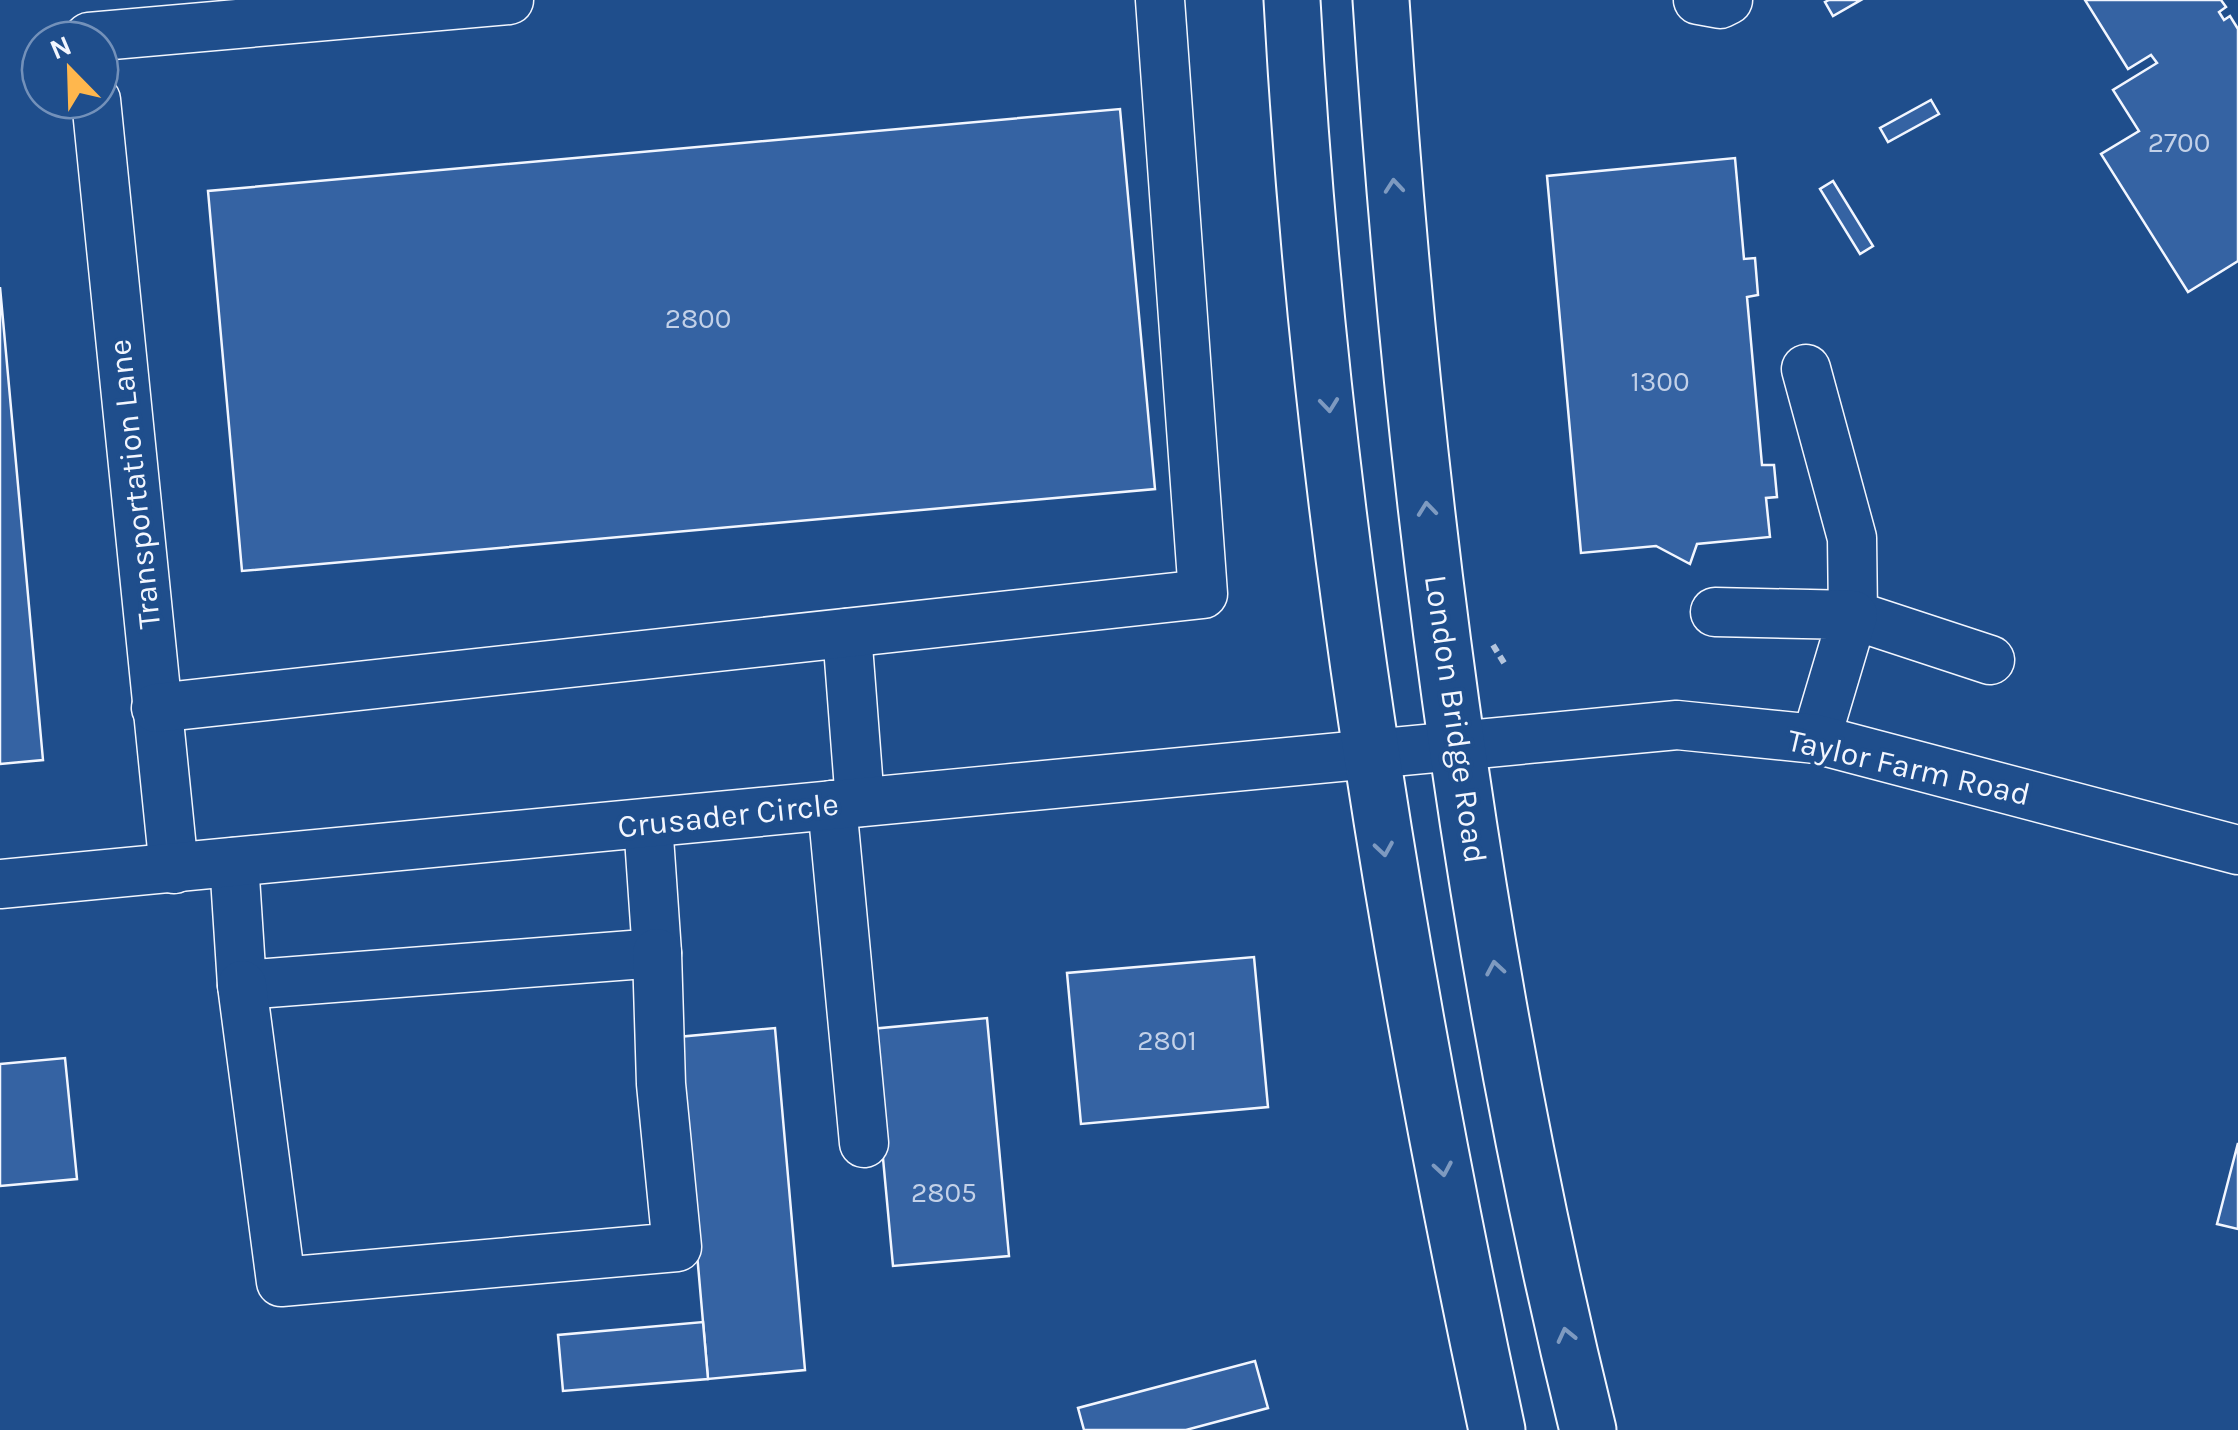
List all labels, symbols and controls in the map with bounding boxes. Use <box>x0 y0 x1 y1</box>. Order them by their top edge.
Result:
north arrow <box>20 20 120 120</box>
text: N <box>45 28 76 67</box>
house number: 2700 <box>2148 126 2210 159</box>
one-way arrow <box>1384 178 1406 194</box>
house number: 2800 <box>665 302 731 335</box>
street label: Transportation Lane <box>101 337 168 630</box>
house number: 1300 <box>1630 365 1690 398</box>
one-way arrow <box>1318 398 1339 414</box>
one-way arrow <box>1416 501 1438 517</box>
street label: London Bridge Road <box>1417 572 1494 866</box>
street label: Taylor Farm Road <box>1784 722 2034 813</box>
street label: Crusader Circle <box>616 785 840 846</box>
one-way arrow <box>1373 841 1394 857</box>
one-way arrow <box>1485 960 1506 976</box>
house number: 2801 <box>1137 1024 1197 1057</box>
one-way arrow <box>1432 1161 1453 1177</box>
house number: 2805 <box>911 1176 977 1209</box>
one-way arrow <box>1557 1327 1578 1344</box>

